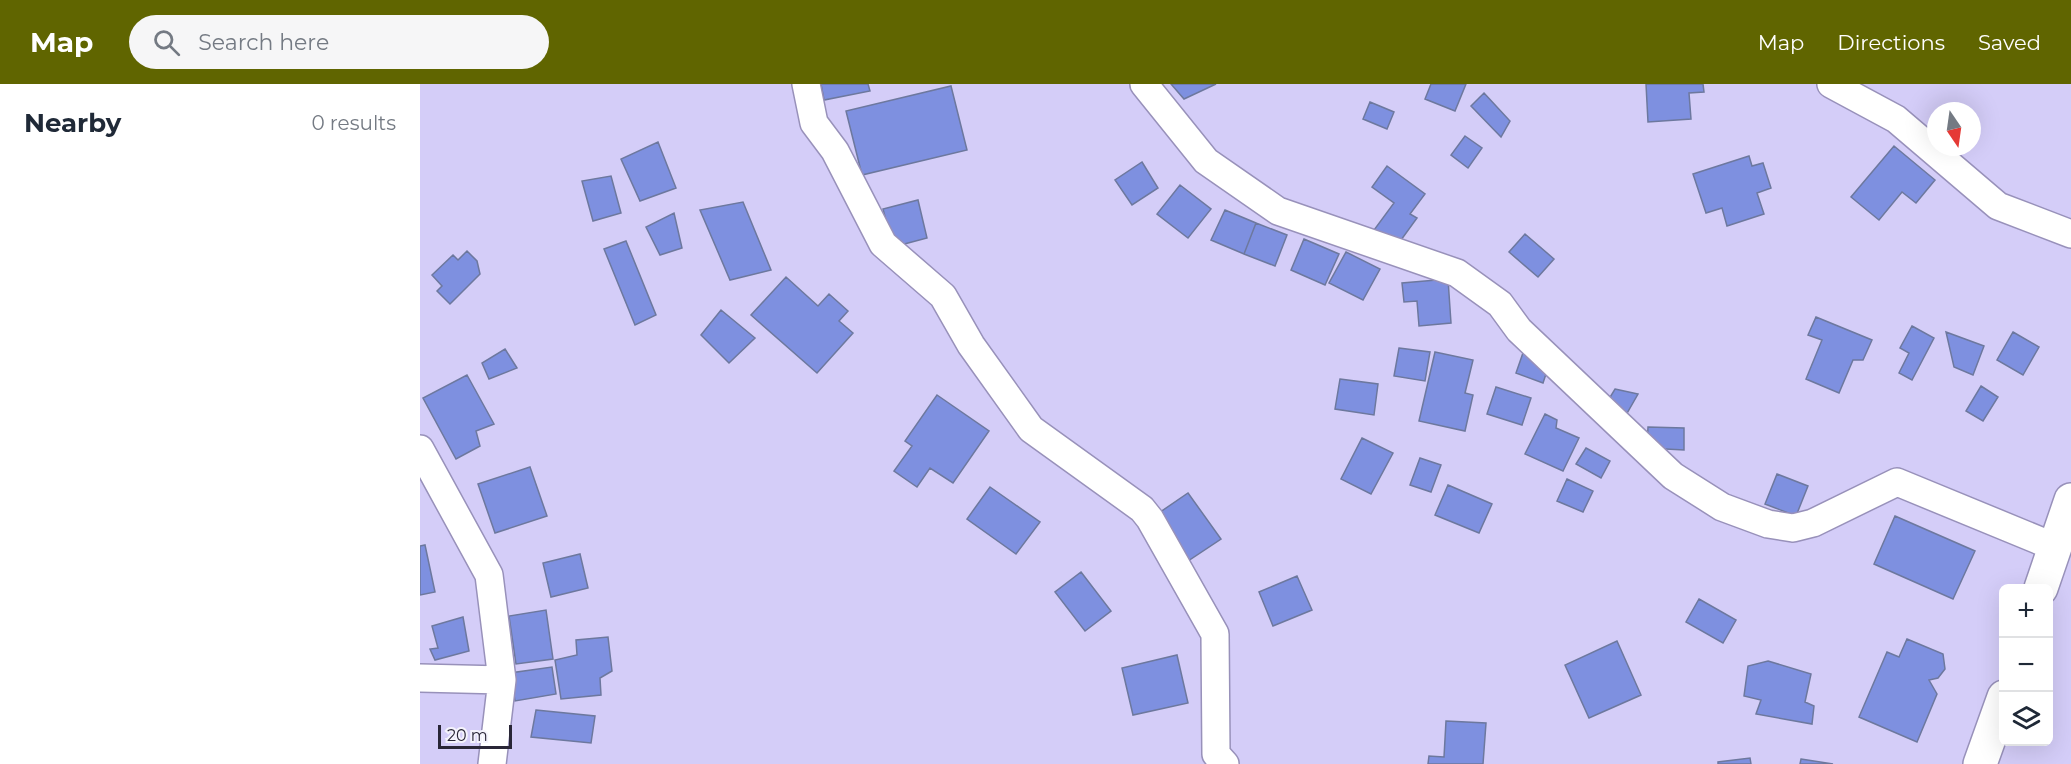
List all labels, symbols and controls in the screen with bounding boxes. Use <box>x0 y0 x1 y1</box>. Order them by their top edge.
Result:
search box <box>129 15 549 69</box>
text: Map <box>30 25 93 59</box>
icon: search <box>150 26 183 59</box>
text: Search here <box>198 29 329 56</box>
text: Map <box>1758 30 1804 55</box>
text: Directions <box>1837 30 1945 55</box>
text: Saved <box>1978 30 2041 55</box>
north arrow <box>1927 102 1981 156</box>
text: Nearby <box>24 107 121 139</box>
text: 0 results <box>311 111 396 135</box>
map controls <box>1999 584 2053 746</box>
button: + <box>1999 584 2053 638</box>
button: − <box>1999 638 2053 692</box>
button: layers <box>1999 692 2053 746</box>
scale bar <box>438 722 512 750</box>
text: 20 m <box>447 726 488 745</box>

